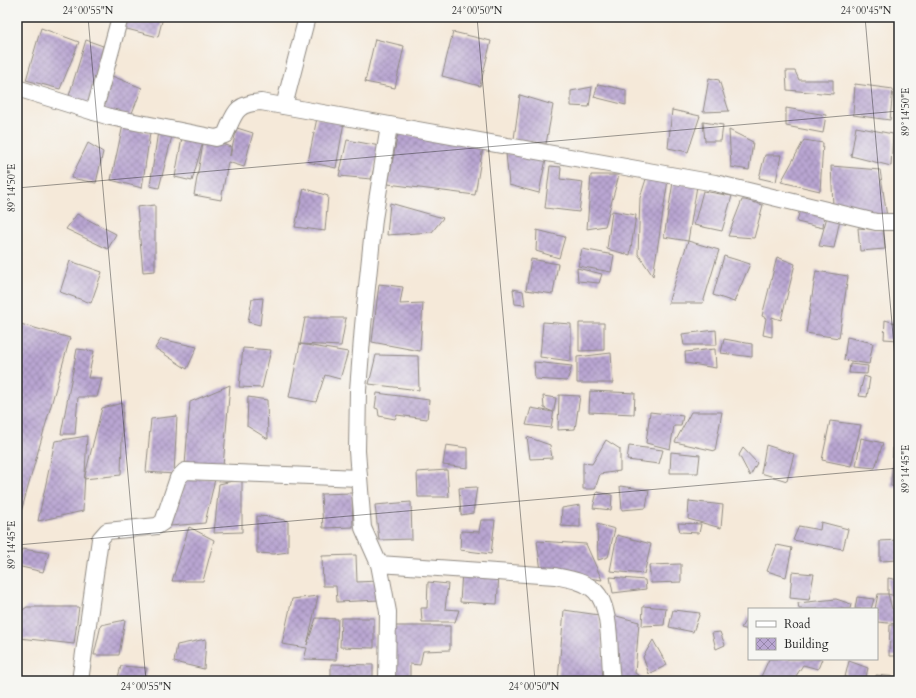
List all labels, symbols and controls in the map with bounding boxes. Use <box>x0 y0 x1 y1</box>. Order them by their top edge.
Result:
text: 24°00'55"N <box>63 4 114 18</box>
text: 24°00'50"N <box>452 4 503 18</box>
text: 24°00'45"N <box>841 4 892 18</box>
text: 89°14'50"E <box>899 88 913 136</box>
text: 89°14'50"E <box>5 164 19 212</box>
text: 89°14'45"E <box>899 445 913 493</box>
text: 89°14'45"E <box>5 521 19 569</box>
legend <box>748 608 878 660</box>
text: Road <box>784 616 811 632</box>
text: Building <box>784 636 829 652</box>
text: 24°00'55"N <box>121 680 172 694</box>
text: 24°00'50"N <box>509 680 560 694</box>

